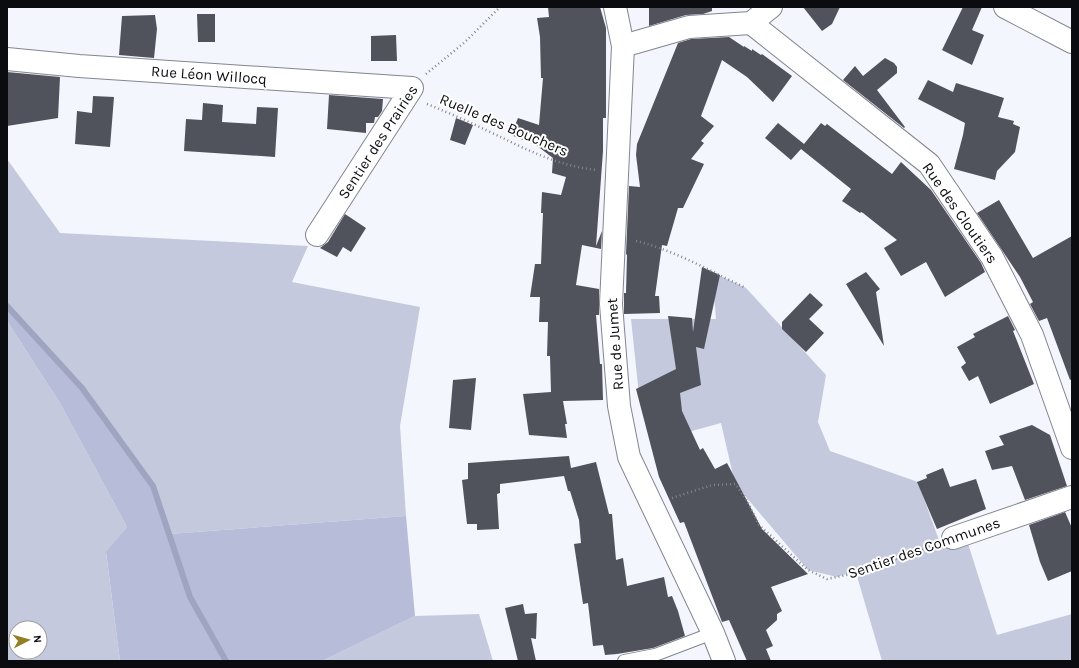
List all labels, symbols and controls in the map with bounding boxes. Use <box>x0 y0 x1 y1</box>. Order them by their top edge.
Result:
street label: Rue Léon Willocq <box>150 62 268 88</box>
street label: Sentier des Prairies <box>334 81 422 203</box>
street label: Ruelle des Bouchers <box>437 90 571 160</box>
street label: Rue des Cloutiers <box>918 159 1002 267</box>
street label: Rue de Jumet <box>603 297 627 391</box>
street label: Sentier des Communes <box>846 513 1002 583</box>
north arrow <box>8 620 48 660</box>
text: N <box>31 634 44 644</box>

